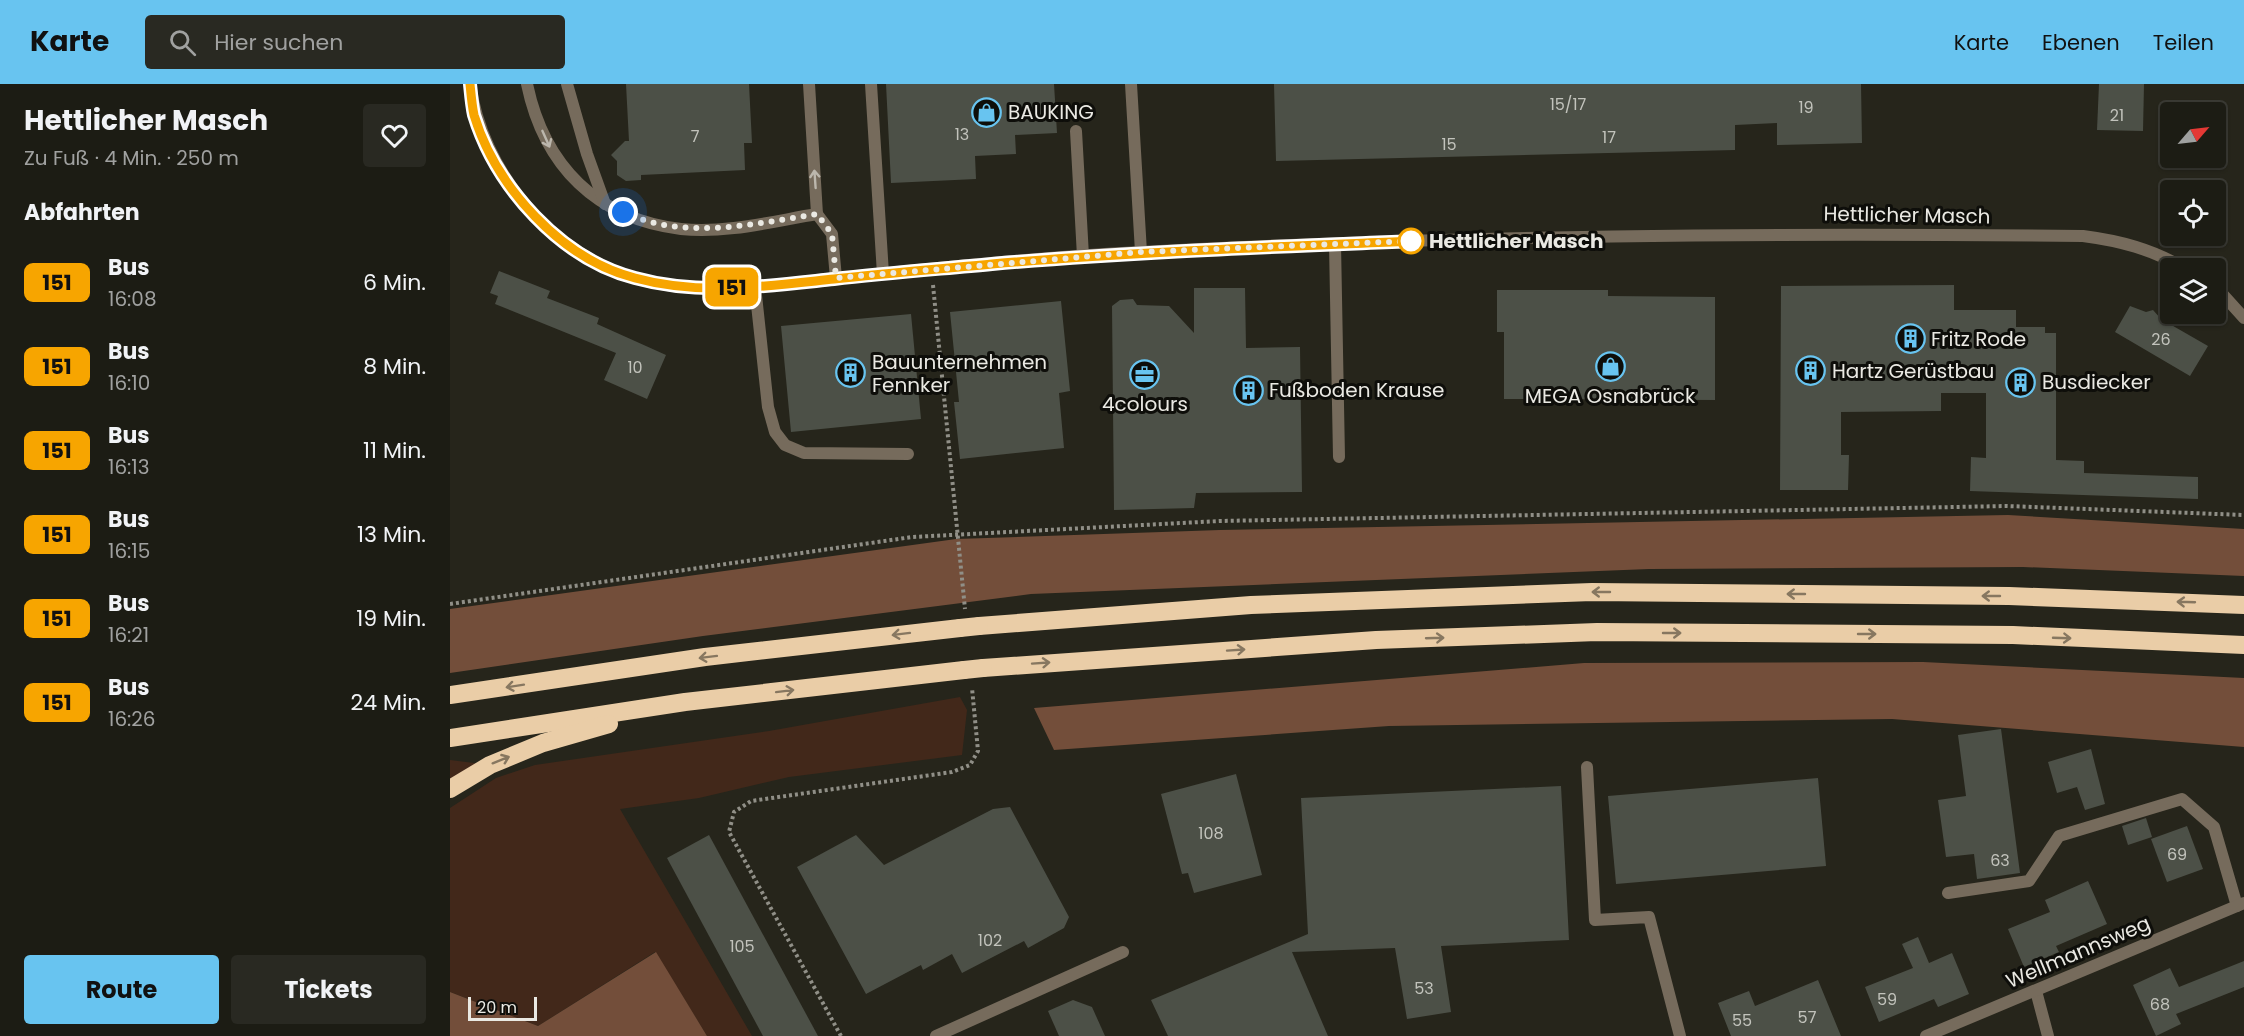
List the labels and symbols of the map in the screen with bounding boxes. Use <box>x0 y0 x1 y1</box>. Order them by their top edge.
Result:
house number: 15/17 <box>1550 93 1587 116</box>
shop icon: BAUKING <box>971 96 1003 128</box>
house number: 19 <box>1798 96 1814 119</box>
place label: BAUKING <box>1008 98 1094 126</box>
north arrow <box>2160 102 2226 168</box>
house number: 21 <box>2110 104 2124 127</box>
house number: 13 <box>955 123 969 146</box>
house number: 7 <box>691 125 700 148</box>
house number: 17 <box>1602 126 1616 149</box>
one-way arrow <box>542 130 553 148</box>
house number: 15 <box>1441 133 1457 156</box>
one-way arrow <box>809 170 820 190</box>
your location <box>608 197 638 227</box>
street label: Hettlicher Masch <box>1823 200 1991 230</box>
place label: Hettlicher Masch <box>1429 227 1603 255</box>
marker: Hettlicher Masch <box>1398 228 1424 254</box>
line badge: 151 <box>698 268 766 306</box>
building icon: Fritz Rode <box>1894 323 1926 355</box>
place label: Fritz Rode <box>1931 325 2026 353</box>
house number: 26 <box>2151 328 2171 351</box>
place label: Bauunternehmen Fennker <box>872 348 1047 399</box>
shop icon: MEGA Osnabrück <box>1594 350 1626 382</box>
building icon: Hartz Gerüstbau <box>1795 355 1827 387</box>
house number: 10 <box>627 356 643 379</box>
building icon: Bauunternehmen Fennker <box>835 357 867 389</box>
place label: Hartz Gerüstbau <box>1832 357 1994 385</box>
office icon: 4colours <box>1129 358 1161 390</box>
building icon: Busdiecker <box>2005 366 2037 398</box>
place label: Busdiecker <box>2042 368 2151 396</box>
building icon: Fußboden Krause <box>1232 374 1264 406</box>
place label: Fußboden Krause <box>1269 376 1444 404</box>
place label: MEGA Osnabrück <box>1525 382 1696 410</box>
place label: 4colours <box>1102 390 1188 418</box>
one-way arrow <box>1591 586 1611 598</box>
one-way arrow <box>1786 588 1806 600</box>
one-way arrow <box>1981 590 2001 602</box>
one-way arrow <box>2176 597 2196 608</box>
one-way arrow <box>1661 627 1681 639</box>
one-way arrow <box>1856 628 1876 640</box>
one-way arrow <box>892 629 912 640</box>
one-way arrow <box>2051 632 2071 643</box>
one-way arrow <box>1424 633 1444 644</box>
one-way arrow <box>1225 644 1245 655</box>
one-way arrow <box>698 652 718 663</box>
one-way arrow <box>1031 657 1051 668</box>
one-way arrow <box>506 680 525 691</box>
one-way arrow <box>775 685 795 696</box>
one-way arrow <box>491 754 510 765</box>
house number: 108 <box>1198 822 1224 845</box>
house number: 69 <box>2167 843 2187 866</box>
house number: 63 <box>1990 849 2010 872</box>
street label: Wellmannsweg <box>2002 909 2154 995</box>
house number: 102 <box>978 929 1002 952</box>
house number: 105 <box>729 935 755 958</box>
house number: 53 <box>1414 977 1434 1000</box>
house number: 59 <box>1877 988 1897 1011</box>
house number: 68 <box>2150 993 2170 1016</box>
scale bar <box>468 994 537 1022</box>
house number: 57 <box>1798 1006 1817 1029</box>
house number: 55 <box>1732 1009 1752 1032</box>

